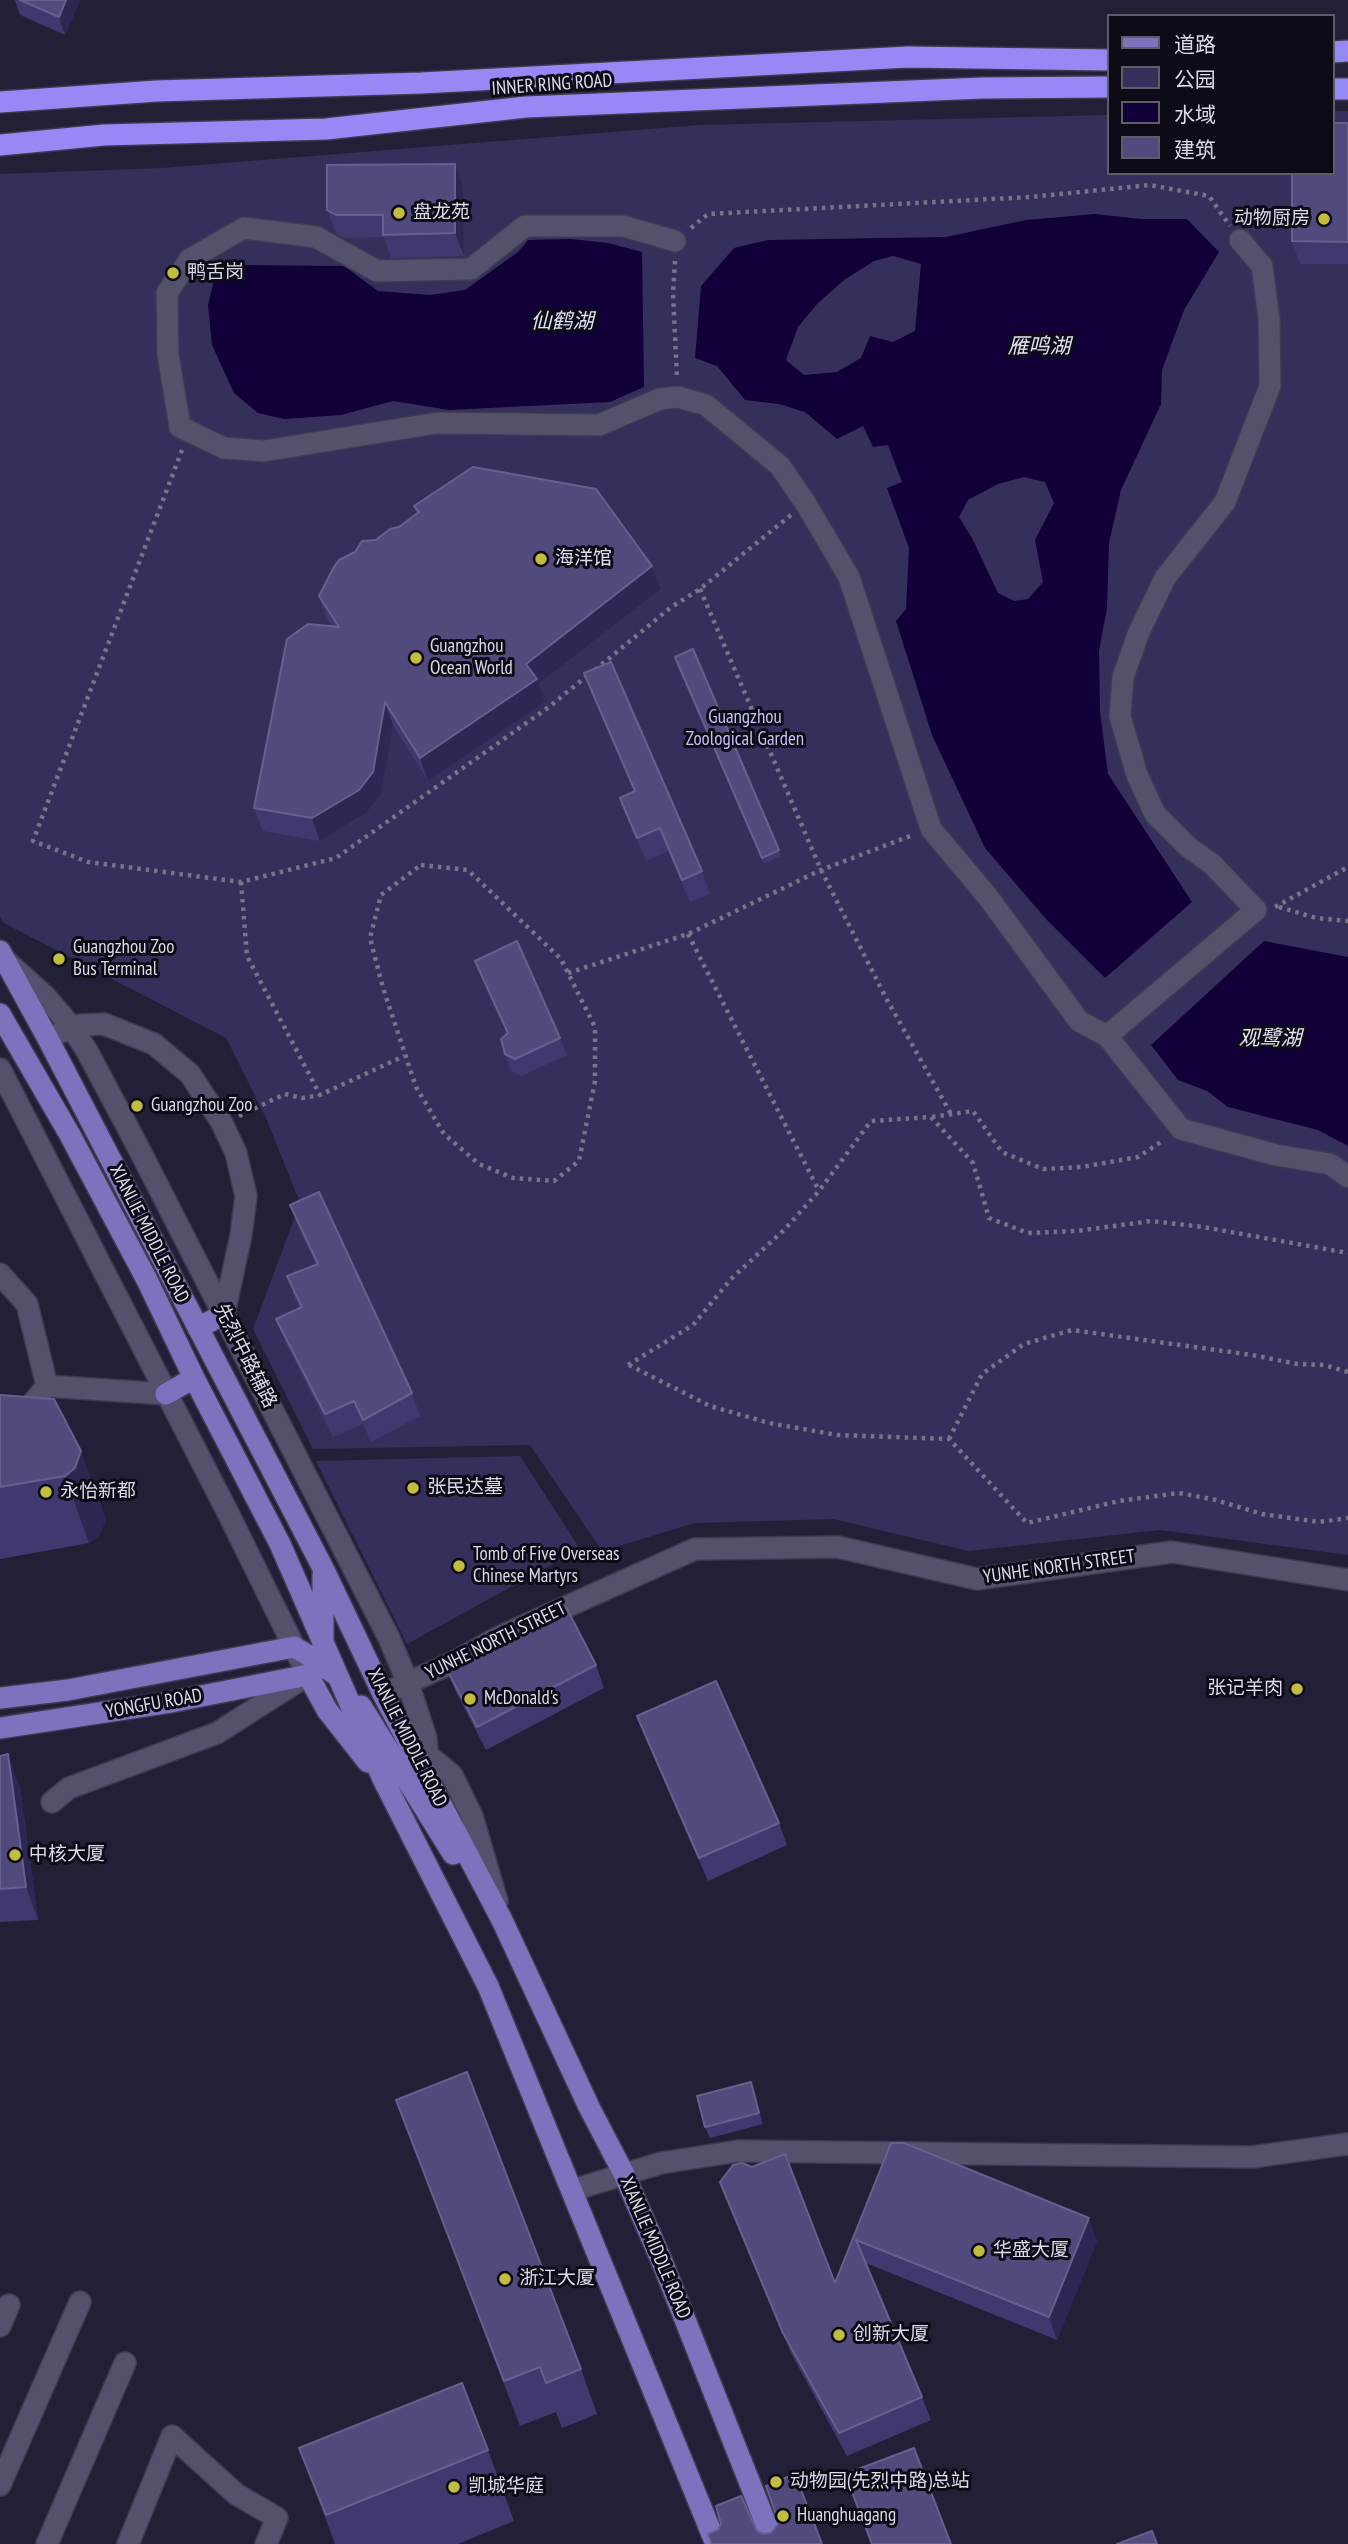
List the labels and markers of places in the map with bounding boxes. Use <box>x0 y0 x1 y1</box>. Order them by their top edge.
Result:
place label: 盘龙苑 <box>413 202 470 224</box>
marker: 盘龙苑 <box>391 205 407 221</box>
place label: 动物厨房 <box>1234 208 1310 230</box>
marker: 动物厨房 <box>1316 211 1332 227</box>
place label: 鸭舌岗 <box>187 262 244 284</box>
marker: 鸭舌岗 <box>165 265 181 281</box>
place label: 海洋馆 <box>555 548 612 570</box>
marker: 海洋馆 <box>533 551 549 567</box>
place label: Guangzhou Ocean World <box>430 636 513 680</box>
marker: Guangzhou Ocean World <box>408 650 424 666</box>
place label: Guangzhou Zoo Bus Terminal <box>73 937 174 981</box>
marker: Guangzhou Zoo Bus Terminal <box>51 951 67 967</box>
place label: Guangzhou Zoo <box>151 1095 252 1117</box>
marker: Guangzhou Zoo <box>129 1098 145 1114</box>
place label: 张民达墓 <box>427 1477 503 1499</box>
marker: 张民达墓 <box>405 1480 421 1496</box>
place label: 永怡新都 <box>60 1481 136 1503</box>
marker: 永怡新都 <box>38 1484 54 1500</box>
place label: Tomb of Five Overseas Chinese Martyrs <box>473 1544 619 1588</box>
marker: Tomb of Five Overseas Chinese Martyrs <box>451 1558 467 1574</box>
place label: 张记羊肉 <box>1207 1678 1283 1700</box>
marker: 张记羊肉 <box>1289 1681 1305 1697</box>
place label: McDonald's <box>484 1688 559 1710</box>
marker: McDonald's <box>462 1691 478 1707</box>
place label: 中核大厦 <box>29 1844 105 1866</box>
marker: 中核大厦 <box>7 1847 23 1863</box>
place label: 华盛大厦 <box>993 2240 1069 2262</box>
marker: 华盛大厦 <box>971 2243 987 2259</box>
place label: 浙江大厦 <box>519 2268 595 2290</box>
marker: 浙江大厦 <box>497 2271 513 2287</box>
place label: 创新大厦 <box>853 2324 929 2346</box>
marker: 创新大厦 <box>831 2327 847 2343</box>
place label: 动物园(先烈中路)总站 <box>790 2471 970 2493</box>
marker: 动物园(先烈中路)总站 <box>768 2474 784 2490</box>
place label: 凯城华庭 <box>468 2476 544 2498</box>
marker: 凯城华庭 <box>446 2479 462 2495</box>
place label: Huanghuagang <box>797 2505 896 2527</box>
marker: Huanghuagang <box>775 2508 791 2524</box>

